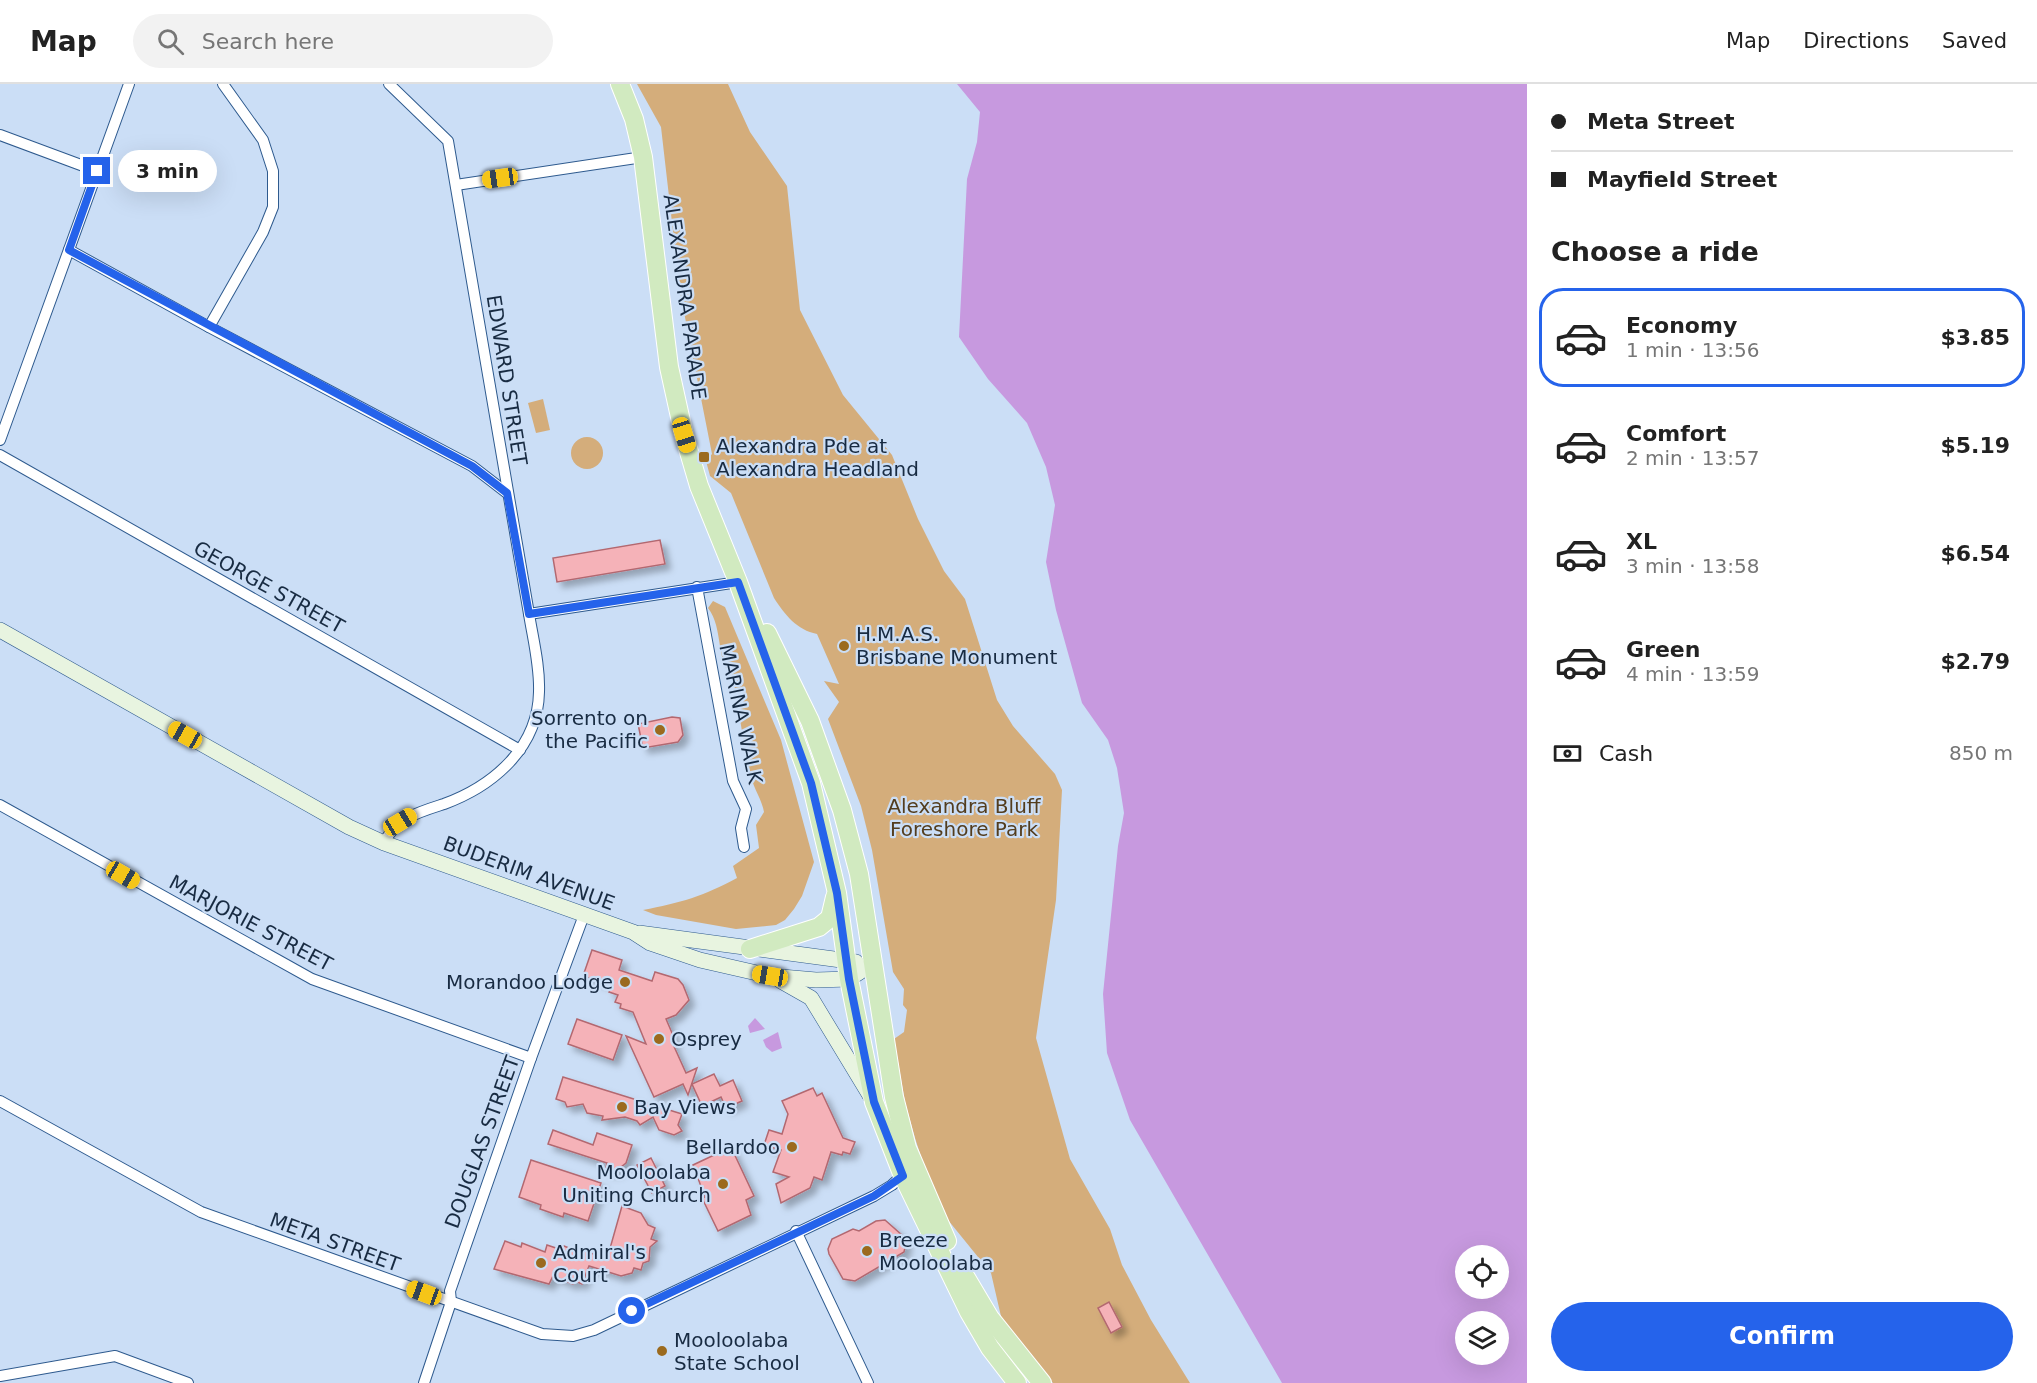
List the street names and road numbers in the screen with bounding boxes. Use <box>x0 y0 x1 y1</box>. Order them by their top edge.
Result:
street label: ALEXANDRA PARADE <box>659 193 711 401</box>
street label: EDWARD STREET <box>482 293 532 468</box>
street label: GEORGE STREET <box>189 536 349 639</box>
street label: MARINA WALK <box>714 642 768 787</box>
street label: BUDERIM AVENUE <box>440 831 618 915</box>
street label: MARJORIE STREET <box>165 870 337 977</box>
street label: DOUGLAS STREET <box>440 1052 525 1232</box>
street label: META STREET <box>267 1207 404 1277</box>

